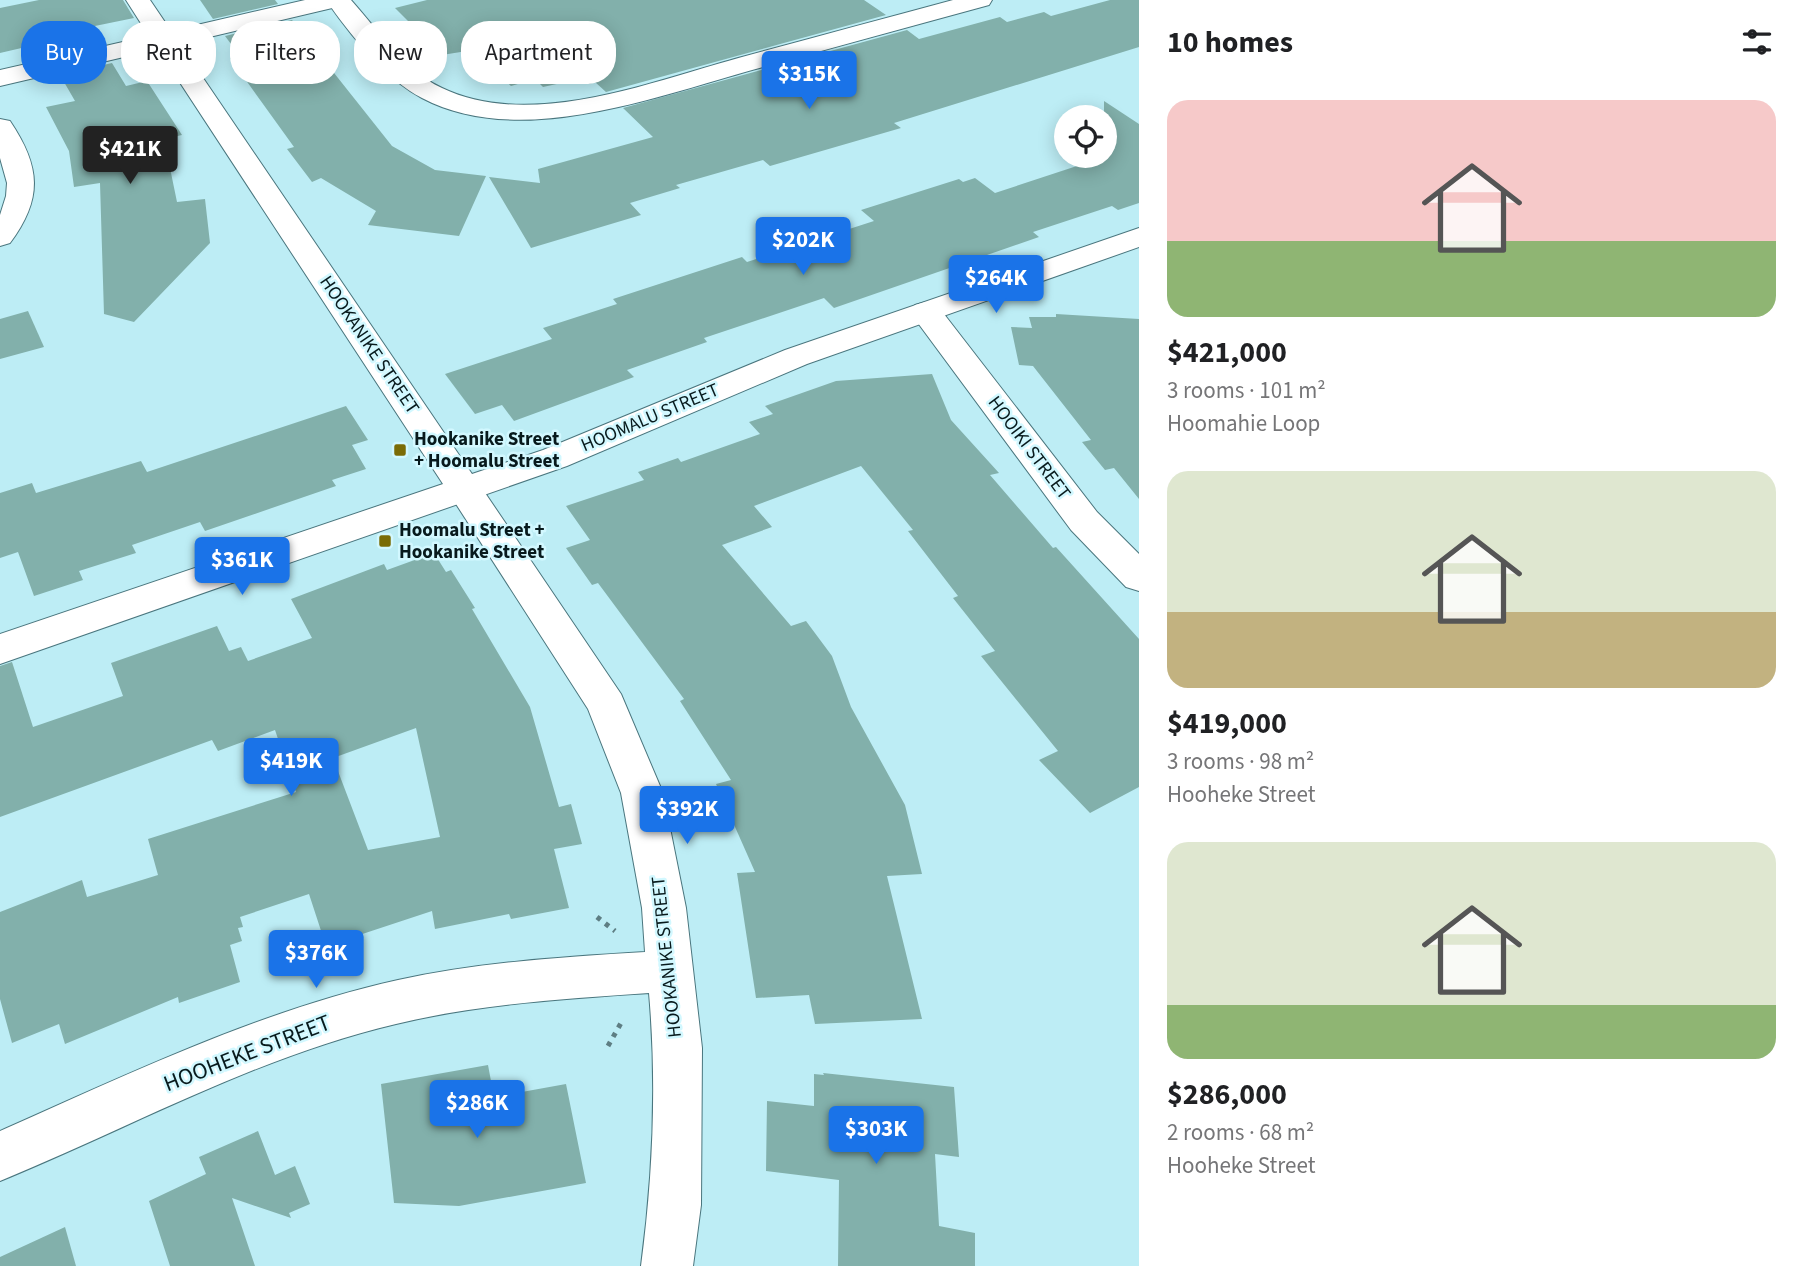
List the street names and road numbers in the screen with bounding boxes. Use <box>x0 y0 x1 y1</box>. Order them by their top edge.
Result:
street label: HOOKANIKE STREET <box>313 270 425 420</box>
street label: HOOMALU STREET <box>577 377 723 459</box>
street label: HOOIKI STREET <box>981 391 1077 505</box>
street label: HOOKANIKE STREET <box>645 875 689 1039</box>
street label: HOOHEKE STREET <box>159 1006 335 1100</box>

